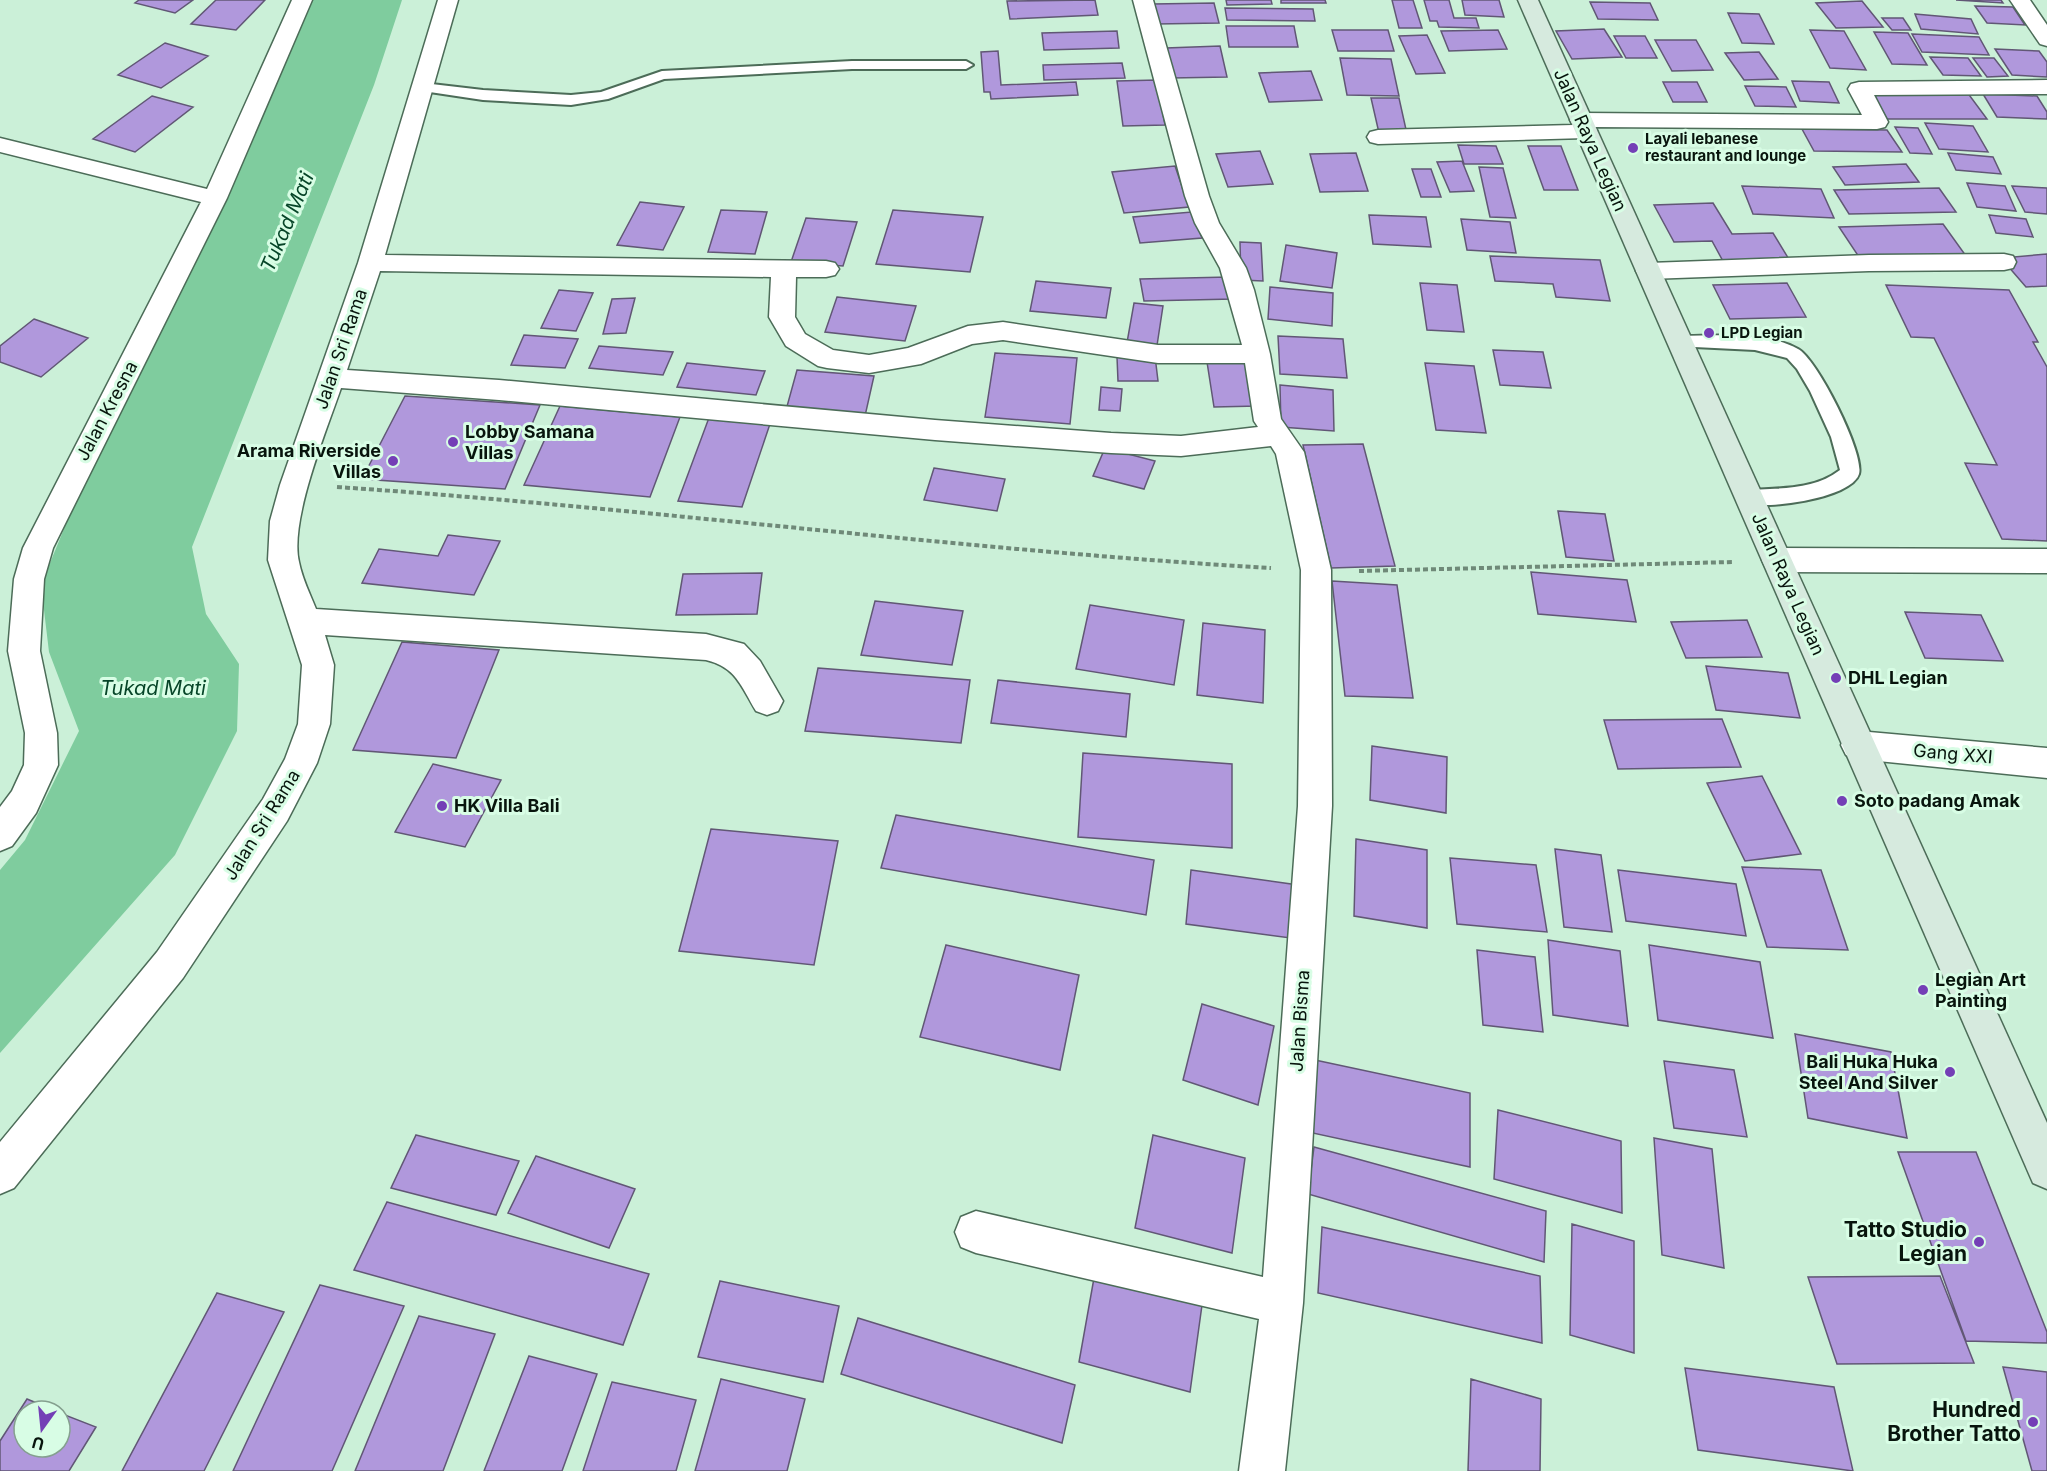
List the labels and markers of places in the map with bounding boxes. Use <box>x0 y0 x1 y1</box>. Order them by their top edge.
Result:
place label: Layali lebanese restaurant and lounge <box>1645 129 1806 165</box>
marker: Layali lebanese restaurant and lounge <box>1626 141 1640 155</box>
place label: LPD Legian <box>1721 323 1803 342</box>
marker: LPD Legian <box>1702 326 1716 340</box>
place label: Lobby Samana Villas <box>465 421 594 463</box>
marker: Lobby Samana Villas <box>446 435 460 449</box>
place label: Arama Riverside Villas <box>237 440 381 482</box>
marker: Arama Riverside Villas <box>386 454 400 468</box>
place label: DHL Legian <box>1848 667 1948 688</box>
marker: DHL Legian <box>1829 671 1843 685</box>
place label: Soto padang Amak <box>1854 790 2020 811</box>
marker: Soto padang Amak <box>1835 794 1849 808</box>
place label: HK Villa Bali <box>454 795 560 816</box>
marker: HK Villa Bali <box>435 799 449 813</box>
place label: Legian Art Painting <box>1935 969 2026 1011</box>
marker: Legian Art Painting <box>1916 983 1930 997</box>
place label: Bali Huka Huka Steel And Silver <box>1799 1051 1938 1093</box>
marker: Bali Huka Huka Steel And Silver <box>1943 1065 1957 1079</box>
place label: Tatto Studio Legian <box>1844 1217 1967 1266</box>
marker: Tatto Studio Legian <box>1972 1235 1986 1249</box>
place label: Hundred Brother Tatto <box>1887 1397 2021 1446</box>
marker: Hundred Brother Tatto <box>2026 1415 2040 1429</box>

